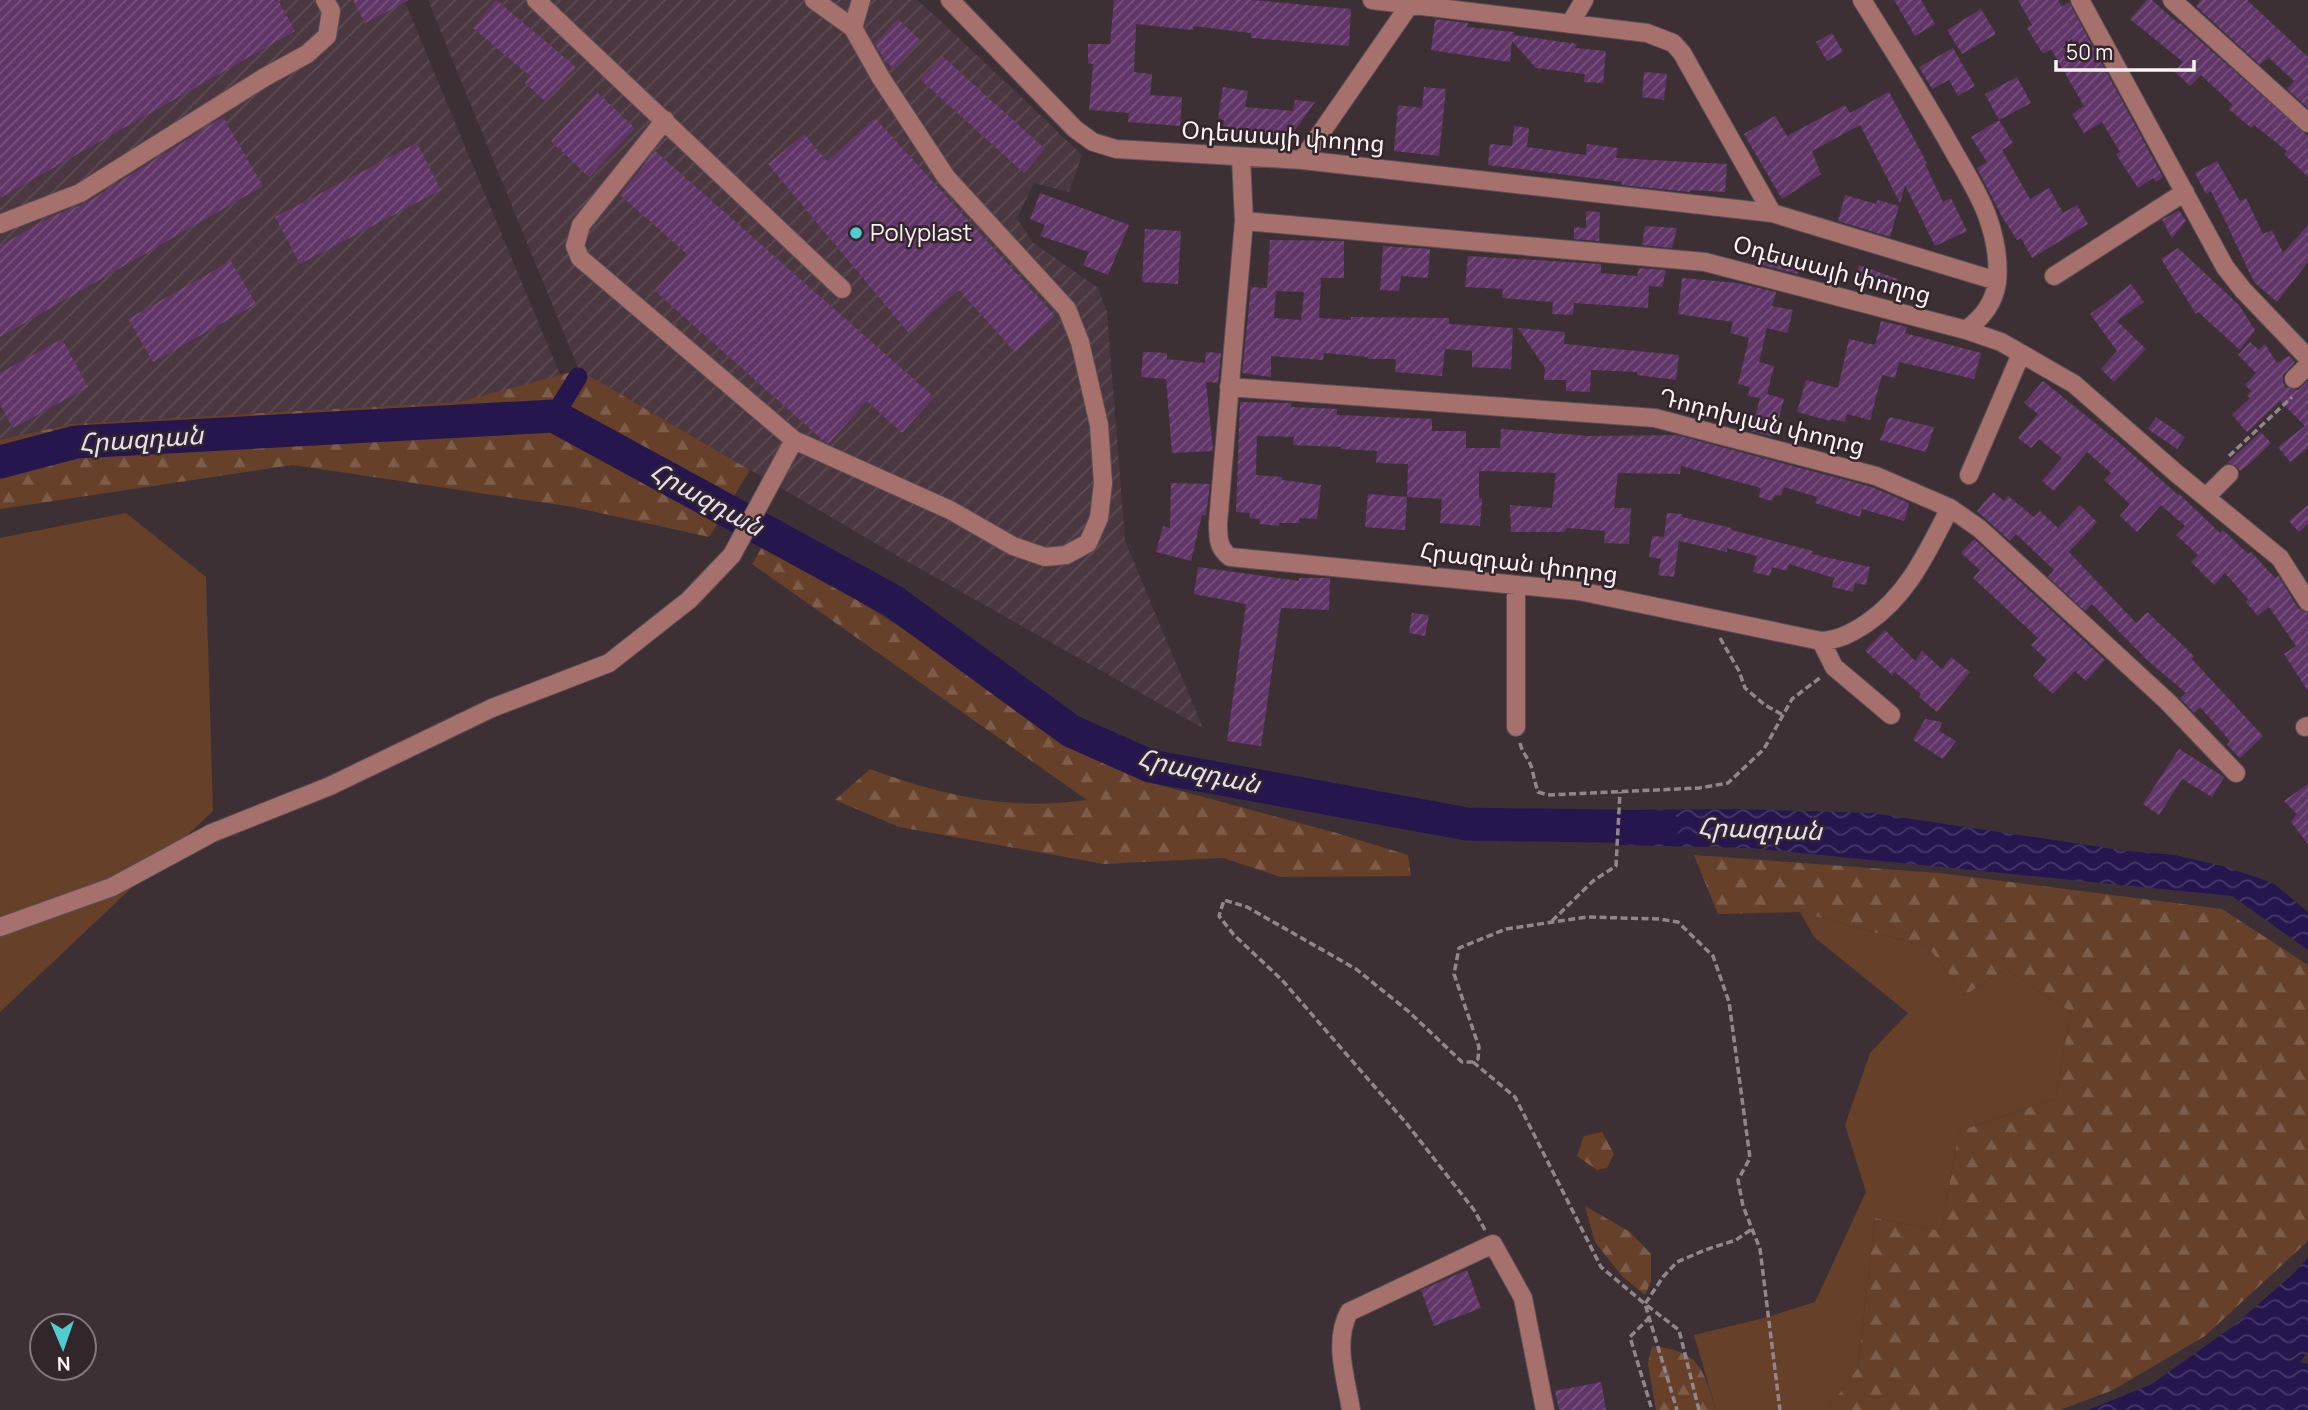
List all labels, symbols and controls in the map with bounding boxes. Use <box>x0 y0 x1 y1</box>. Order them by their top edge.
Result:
scale bar <box>2056 28 2194 72</box>
text: 50 m <box>2066 38 2113 66</box>
street label: Օդեսսայի փողոց <box>1180 112 1386 159</box>
place label: Polyplast <box>870 215 972 248</box>
marker: Polyplast <box>848 225 864 241</box>
street label: Օդեսսայի փողոց <box>1730 226 1935 311</box>
street label: Դոդոխյան փողոց <box>1656 379 1869 462</box>
water label: Հրազդան <box>78 416 206 460</box>
water label: Հրազդան <box>644 452 772 545</box>
street label: Հրազդան փողոց <box>1418 533 1620 590</box>
water label: Հրազդան <box>1135 738 1265 802</box>
water label: Հրազդան <box>1697 808 1824 848</box>
north arrow <box>28 1312 98 1382</box>
text: N <box>56 1351 71 1377</box>

